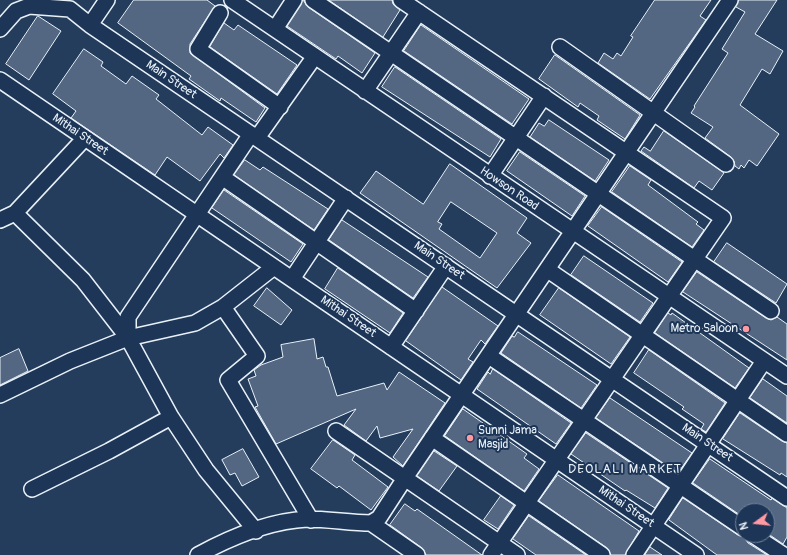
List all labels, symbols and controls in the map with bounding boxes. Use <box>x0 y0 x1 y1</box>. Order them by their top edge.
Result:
street label: Main Street <box>143 58 199 102</box>
street label: Mithai Street <box>49 111 111 159</box>
street label: Howson Road <box>477 164 541 214</box>
street label: Main Street <box>411 239 467 283</box>
street label: Mithai Street <box>317 293 379 341</box>
place label: Metro Saloon <box>671 322 738 336</box>
marker: Metro Saloon <box>741 324 751 334</box>
street label: Main Street <box>679 421 735 465</box>
place label: Sunni Jama Masjid <box>478 424 537 452</box>
marker: Sunni Jama Masjid <box>465 433 475 443</box>
district label: DEOLALI MARKET <box>568 462 682 478</box>
street label: Mithai Street <box>595 483 657 531</box>
north arrow <box>735 503 775 543</box>
text: N <box>737 521 751 531</box>

